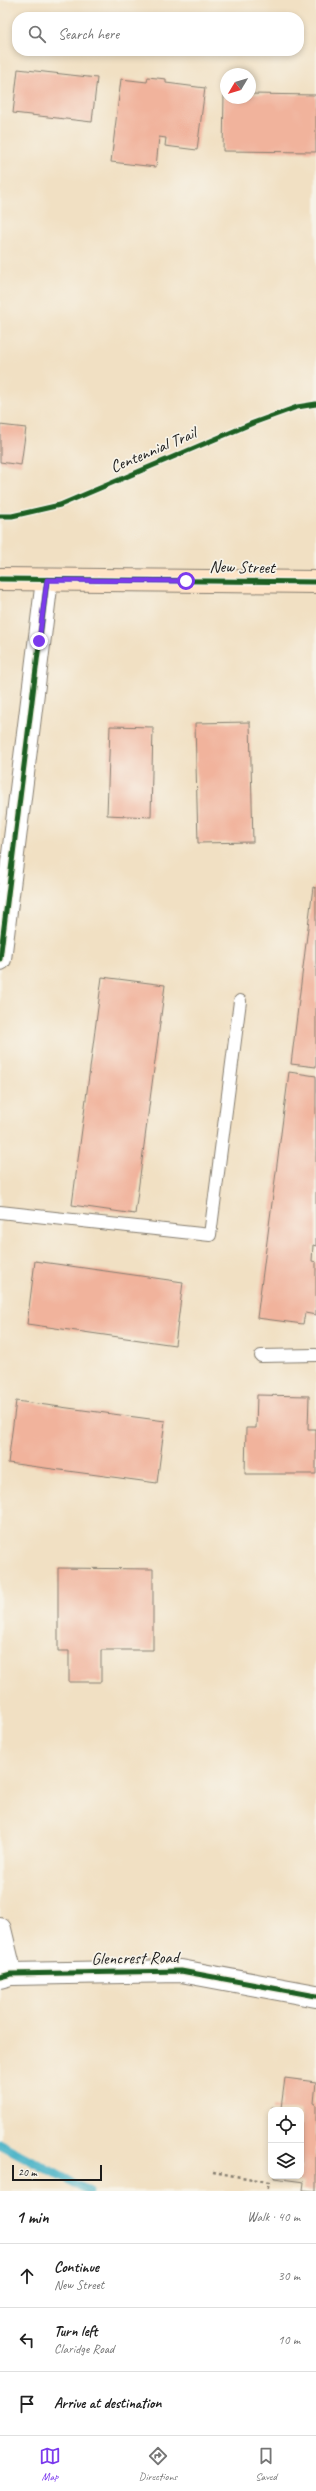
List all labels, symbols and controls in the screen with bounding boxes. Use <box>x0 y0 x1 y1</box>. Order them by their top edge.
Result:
search box <box>12 12 304 56</box>
icon: search <box>26 23 48 45</box>
text: Search here <box>58 25 119 44</box>
north arrow <box>220 68 256 104</box>
street label: Centennial Trail <box>107 421 202 477</box>
street label: New Street <box>209 556 277 578</box>
route start <box>177 572 195 590</box>
route end <box>30 632 48 650</box>
street label: Glencrest Road <box>91 1947 181 1969</box>
map controls <box>268 2107 304 2179</box>
button: locate <box>268 2107 304 2143</box>
button: layers <box>268 2143 304 2179</box>
scale bar <box>12 2163 102 2182</box>
text: 20 m <box>18 2165 37 2179</box>
text: 1 min <box>16 2207 49 2228</box>
text: Walk · 40 m <box>247 2209 300 2225</box>
text: Continue <box>54 2258 99 2277</box>
icon: ahead <box>16 2265 38 2287</box>
text: 30 m <box>278 2268 300 2284</box>
text: New Street <box>54 2277 104 2293</box>
text: Turn left <box>54 2322 97 2341</box>
icon: left <box>16 2329 38 2351</box>
text: 10 m <box>278 2332 300 2348</box>
text: Claridge Road <box>54 2341 114 2357</box>
icon: arrive <box>16 2393 38 2415</box>
text: Arrive at destination <box>54 2394 161 2413</box>
tab: Map <box>39 2445 61 2483</box>
tab: Directions <box>139 2445 177 2483</box>
tab: Saved <box>255 2445 277 2483</box>

